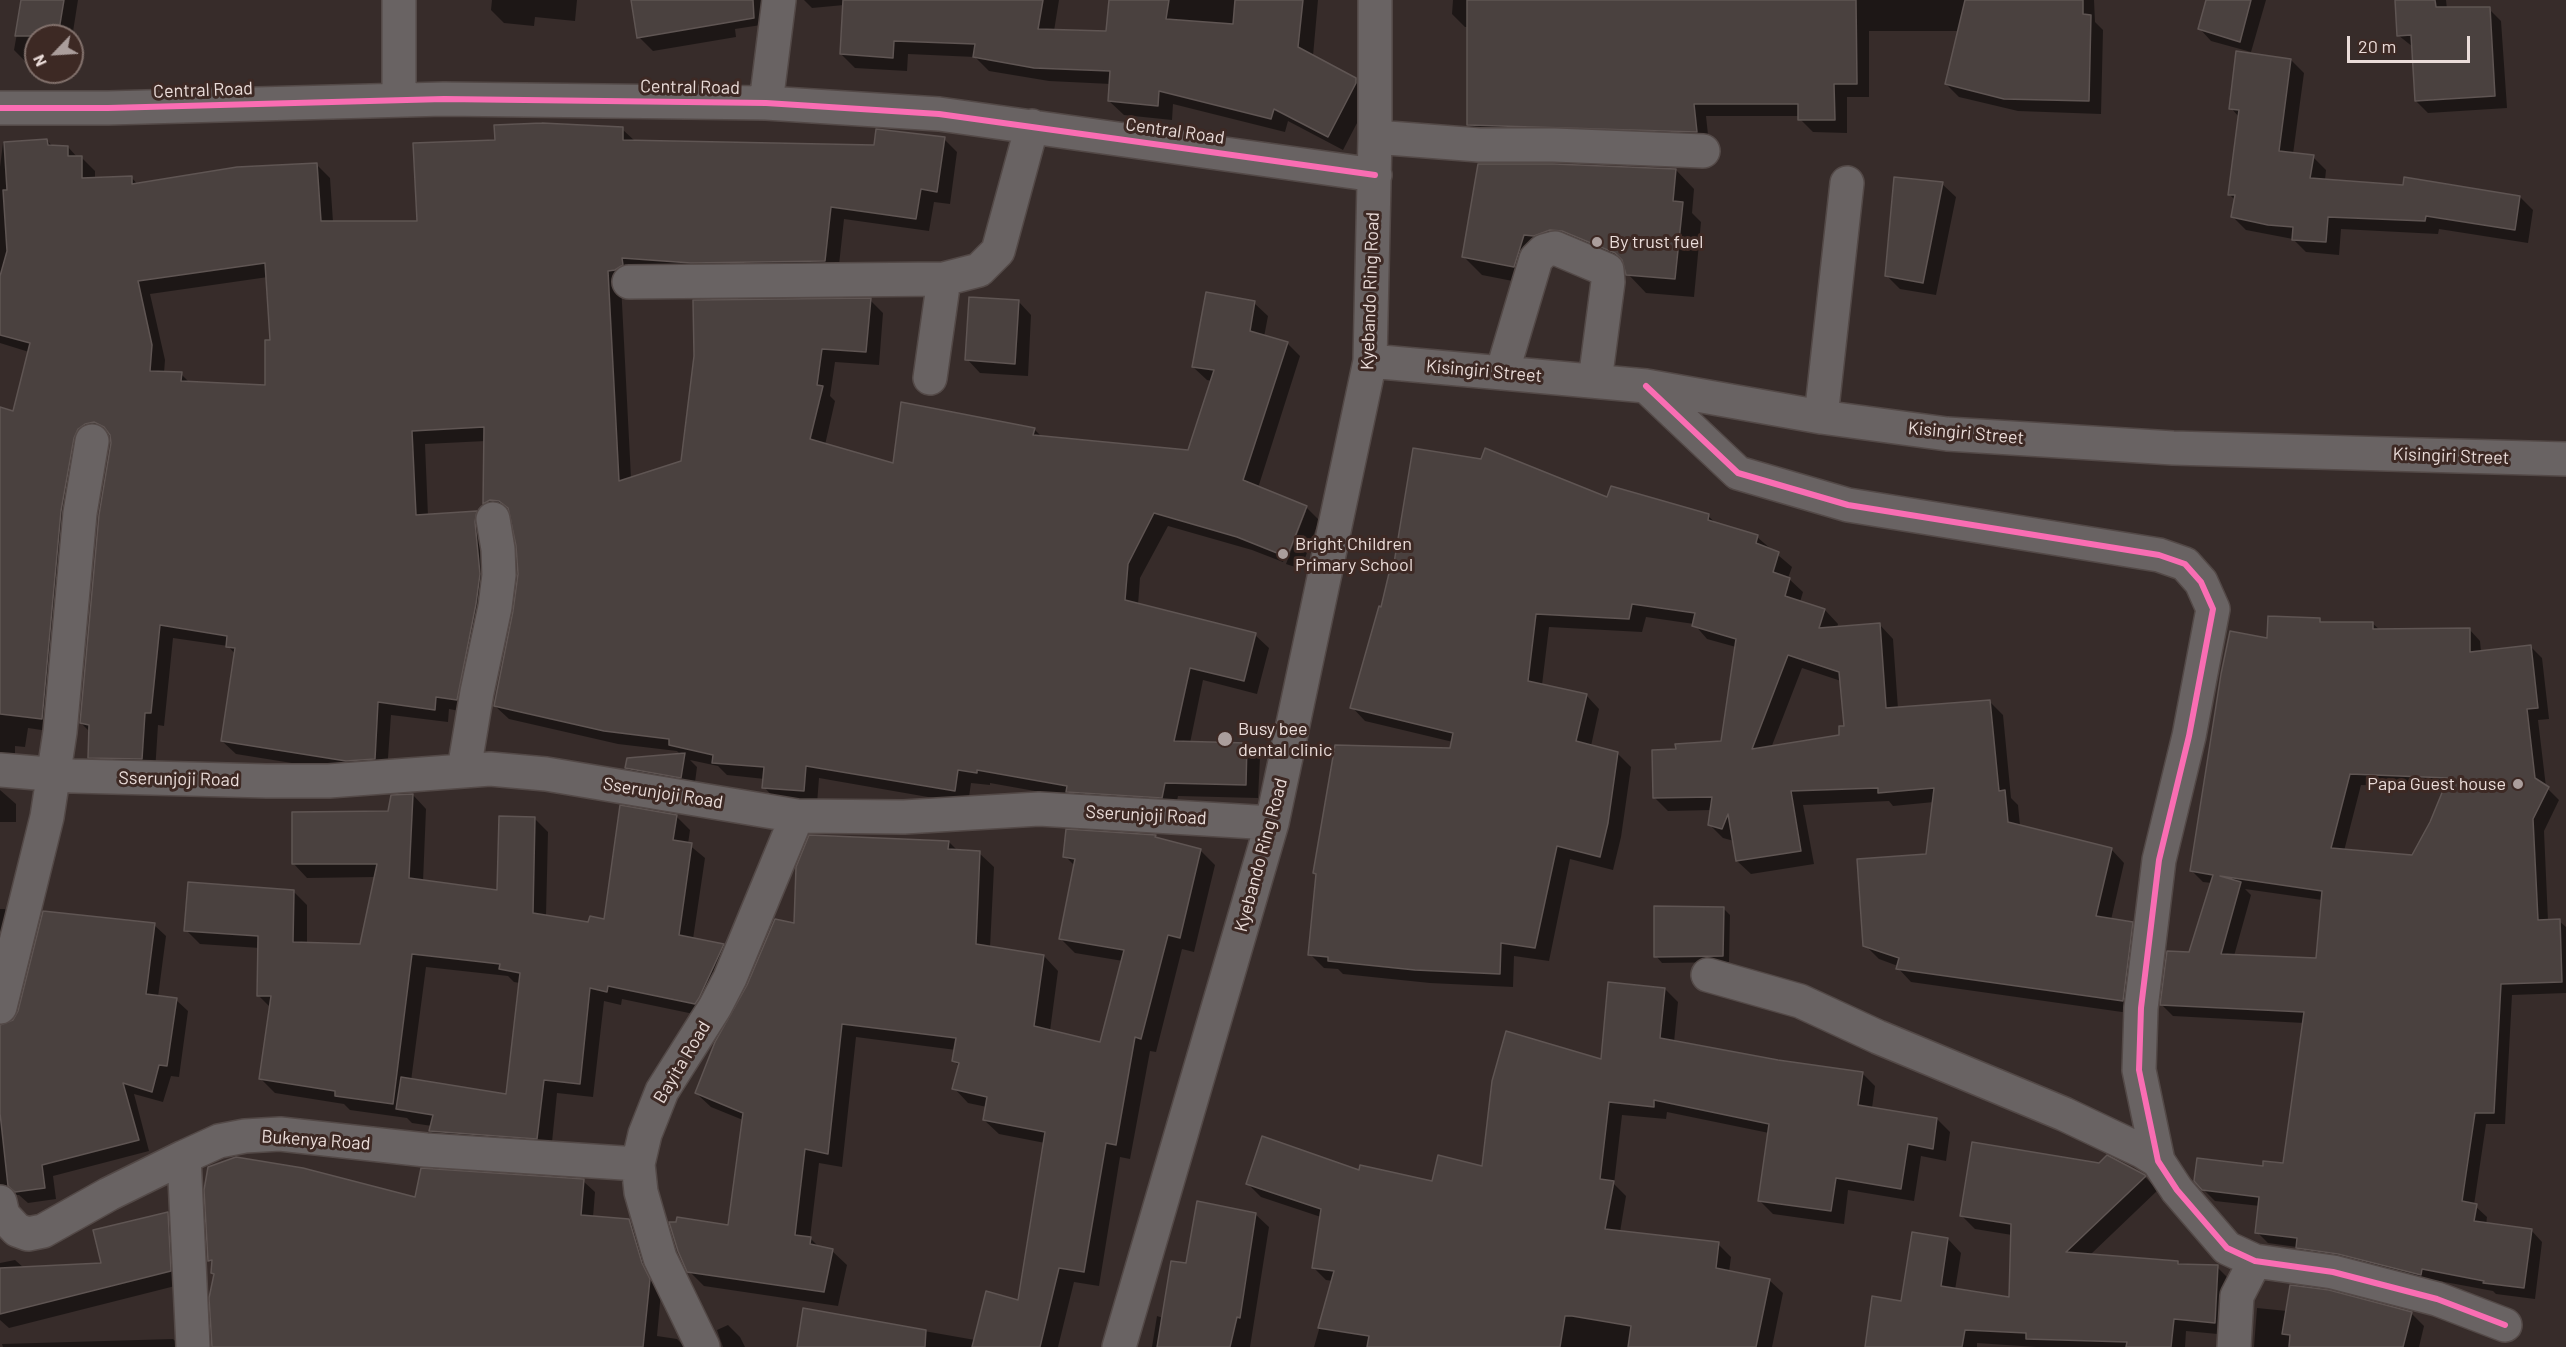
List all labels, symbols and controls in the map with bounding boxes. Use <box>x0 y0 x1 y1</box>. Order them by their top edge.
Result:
north arrow <box>24 24 84 84</box>
scale bar <box>2350 24 2473 62</box>
text: 20 m <box>2358 35 2396 57</box>
text: N <box>28 52 50 70</box>
street label: Central Road <box>640 75 740 99</box>
street label: Central Road <box>153 77 253 103</box>
street label: Central Road <box>1124 113 1226 149</box>
street label: Kyebando Ring Road <box>1356 211 1384 371</box>
place label: By trust fuel <box>1609 231 1703 253</box>
marker: By trust fuel <box>1590 235 1604 249</box>
street label: Kisingiri Street <box>1425 355 1543 387</box>
street label: Kisingiri Street <box>1907 417 2025 449</box>
street label: Kisingiri Street <box>2392 443 2510 469</box>
place label: Bright Children Primary School <box>1295 533 1413 576</box>
marker: Bright Children Primary School <box>1276 547 1290 561</box>
place label: Busy bee dental clinic <box>1238 718 1332 760</box>
marker: Busy bee dental clinic <box>1216 730 1234 748</box>
street label: Sserunjoji Road <box>118 767 240 791</box>
street label: Sserunjoji Road <box>601 773 725 813</box>
place label: Papa Guest house <box>2367 773 2506 795</box>
street label: Kyebando Ring Road <box>1230 776 1292 934</box>
marker: Papa Guest house <box>2511 777 2525 791</box>
street label: Sserunjoji Road <box>1085 801 1207 829</box>
street label: Bayita Road <box>649 1017 715 1107</box>
street label: Bukenya Road <box>261 1125 371 1155</box>

